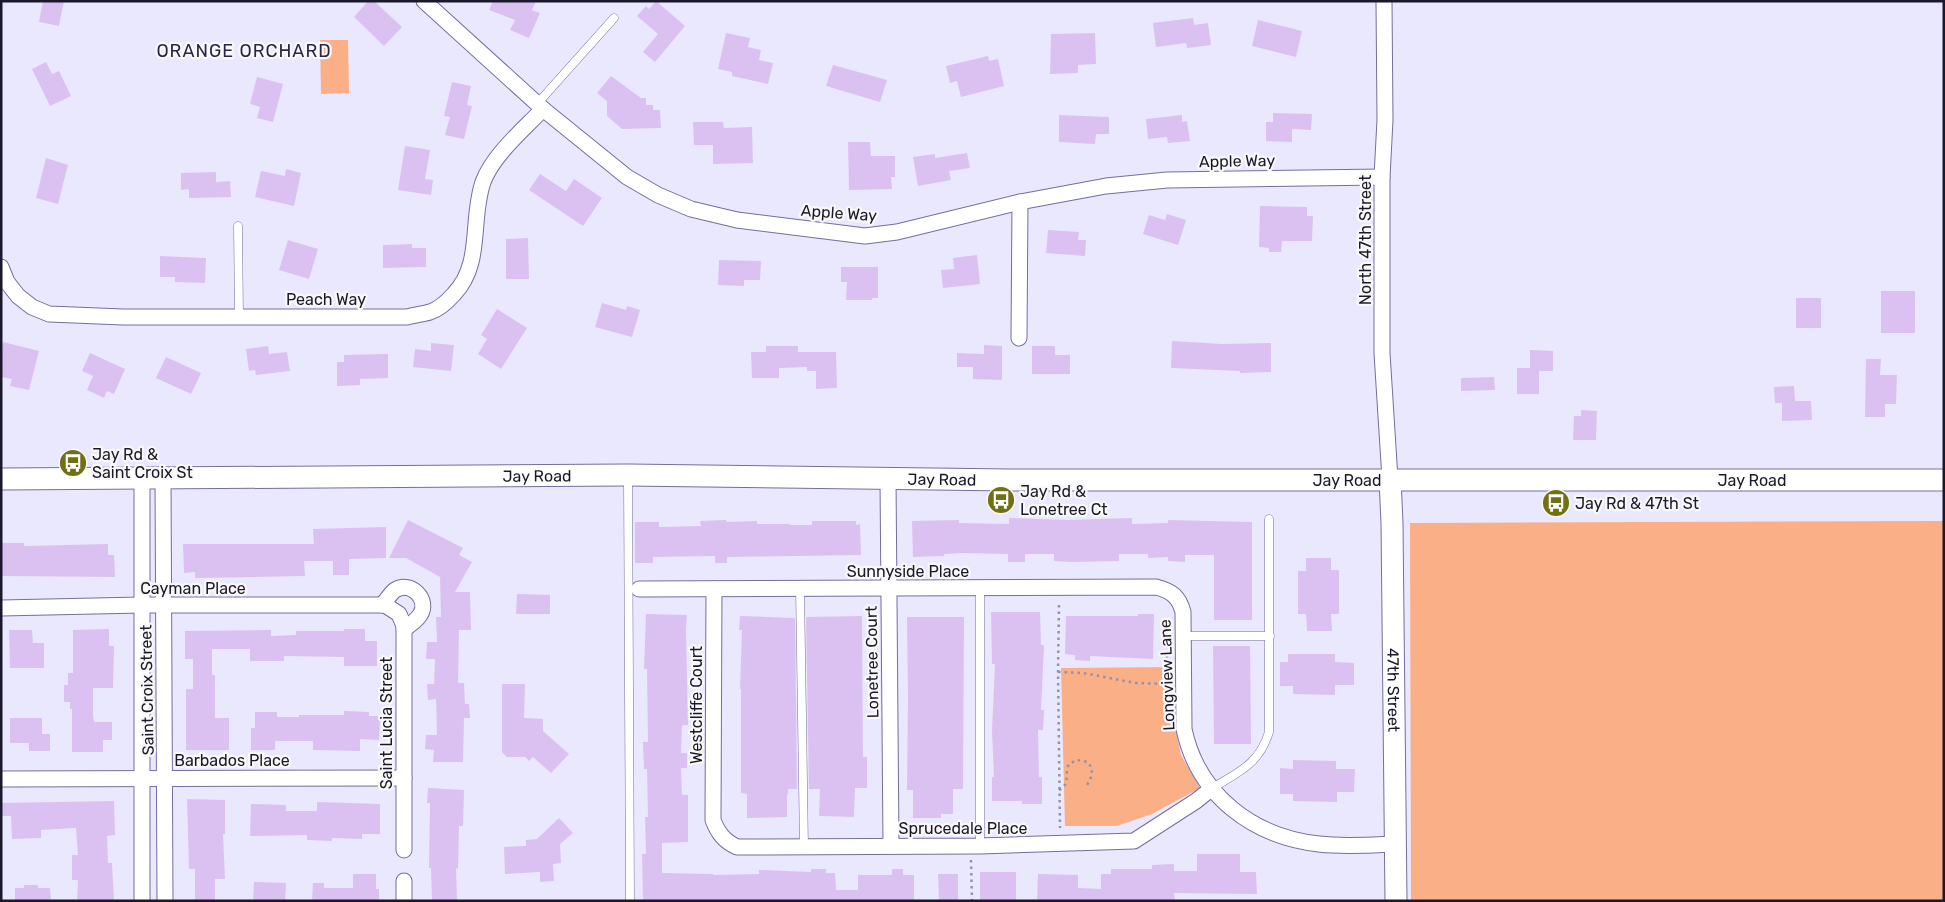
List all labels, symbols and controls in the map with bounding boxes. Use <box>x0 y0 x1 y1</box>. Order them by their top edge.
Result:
district label: ORANGE ORCHARD <box>156 40 332 62</box>
street label: Apple Way <box>1199 151 1275 171</box>
street label: North 47th Street <box>1356 175 1375 305</box>
street label: Apple Way <box>800 201 878 225</box>
street label: Peach Way <box>286 290 366 309</box>
place label: Jay Rd & Saint Croix St <box>92 445 193 482</box>
bus stop icon: Jay Rd & Saint Croix St <box>58 448 88 478</box>
street label: Jay Road <box>502 466 572 485</box>
street label: Jay Road <box>907 469 977 489</box>
street label: Jay Road <box>1312 471 1381 490</box>
street label: Jay Road <box>1717 471 1786 490</box>
place label: Jay Rd & Lonetree Ct <box>1020 482 1108 519</box>
bus stop icon: Jay Rd & Lonetree Ct <box>986 485 1016 515</box>
bus stop icon: Jay Rd & 47th St <box>1541 488 1571 518</box>
place label: Jay Rd & 47th St <box>1575 494 1699 513</box>
street label: Sunnyside Place <box>847 562 969 581</box>
street label: Cayman Place <box>140 579 246 598</box>
street label: Lonetree Court <box>862 606 882 718</box>
street label: Longview Lane <box>1156 619 1178 731</box>
street label: Saint Croix Street <box>136 624 158 756</box>
street label: Westcliffe Court <box>687 646 706 764</box>
street label: 47th Street <box>1384 648 1404 732</box>
street label: Saint Lucia Street <box>377 657 396 789</box>
street label: Barbados Place <box>174 751 290 770</box>
street label: Sprucedale Place <box>899 819 1027 838</box>

